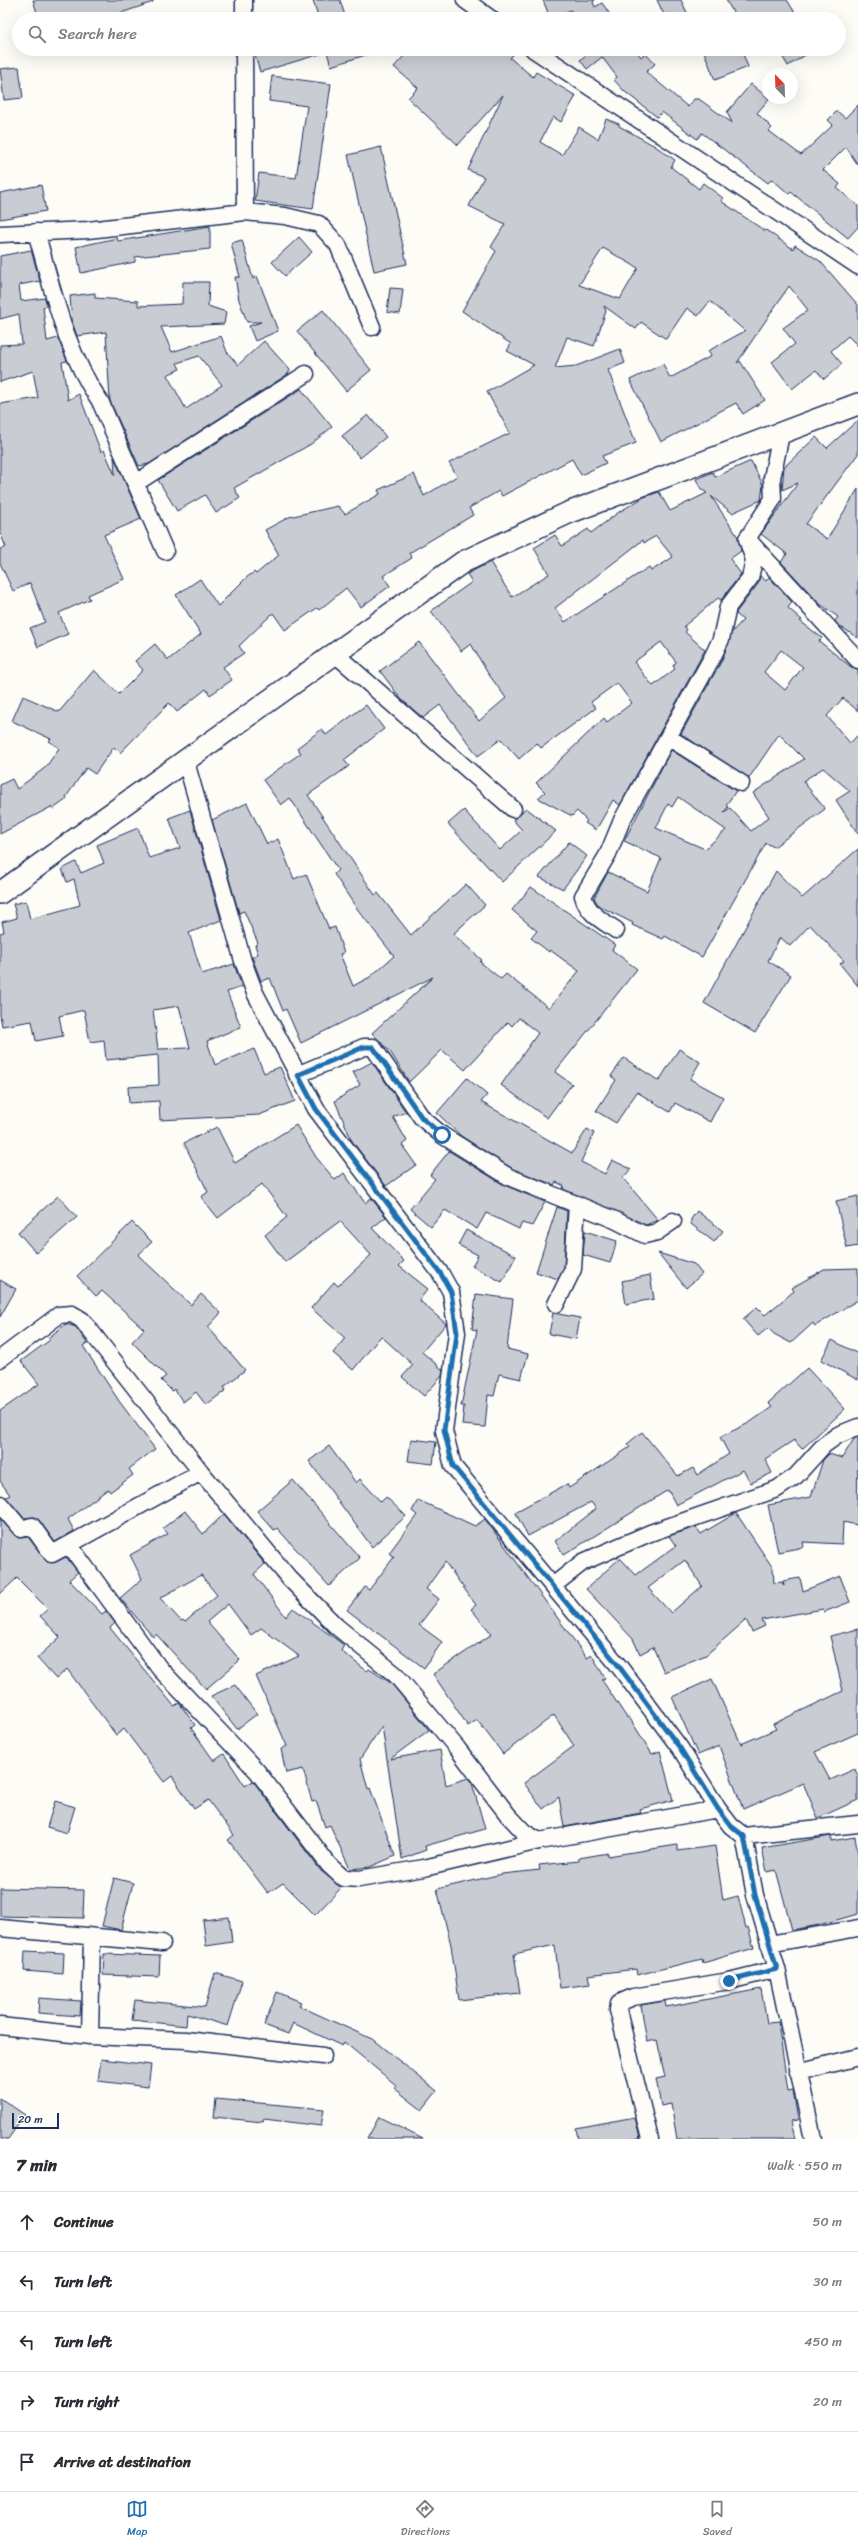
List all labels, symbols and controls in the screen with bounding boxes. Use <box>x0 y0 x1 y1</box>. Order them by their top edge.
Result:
search box <box>12 12 846 56</box>
text: Search here <box>58 21 137 47</box>
icon: search <box>26 23 48 45</box>
north arrow <box>762 68 798 104</box>
route start <box>433 1126 451 1144</box>
route end <box>720 1972 738 1990</box>
text: 20 m <box>18 2110 43 2129</box>
scale bar <box>12 2111 59 2130</box>
text: 7 min <box>16 2150 57 2180</box>
text: Walk · 550 m <box>767 2154 842 2177</box>
text: Continue <box>54 2209 114 2235</box>
text: 50 m <box>812 2210 842 2233</box>
icon: ahead <box>16 2211 38 2233</box>
text: Turn left <box>54 2269 112 2295</box>
text: 30 m <box>813 2270 842 2293</box>
icon: left <box>16 2271 38 2293</box>
text: Turn left <box>54 2329 112 2355</box>
text: 450 m <box>804 2330 842 2353</box>
icon: left <box>16 2331 38 2353</box>
text: Turn right <box>54 2389 119 2415</box>
text: 20 m <box>813 2390 842 2413</box>
icon: right <box>16 2391 38 2413</box>
text: Arrive at destination <box>54 2449 191 2475</box>
icon: arrive <box>16 2451 38 2473</box>
tab: Map <box>126 2498 148 2541</box>
tab: Directions <box>401 2498 450 2541</box>
tab: Saved <box>703 2498 732 2541</box>

